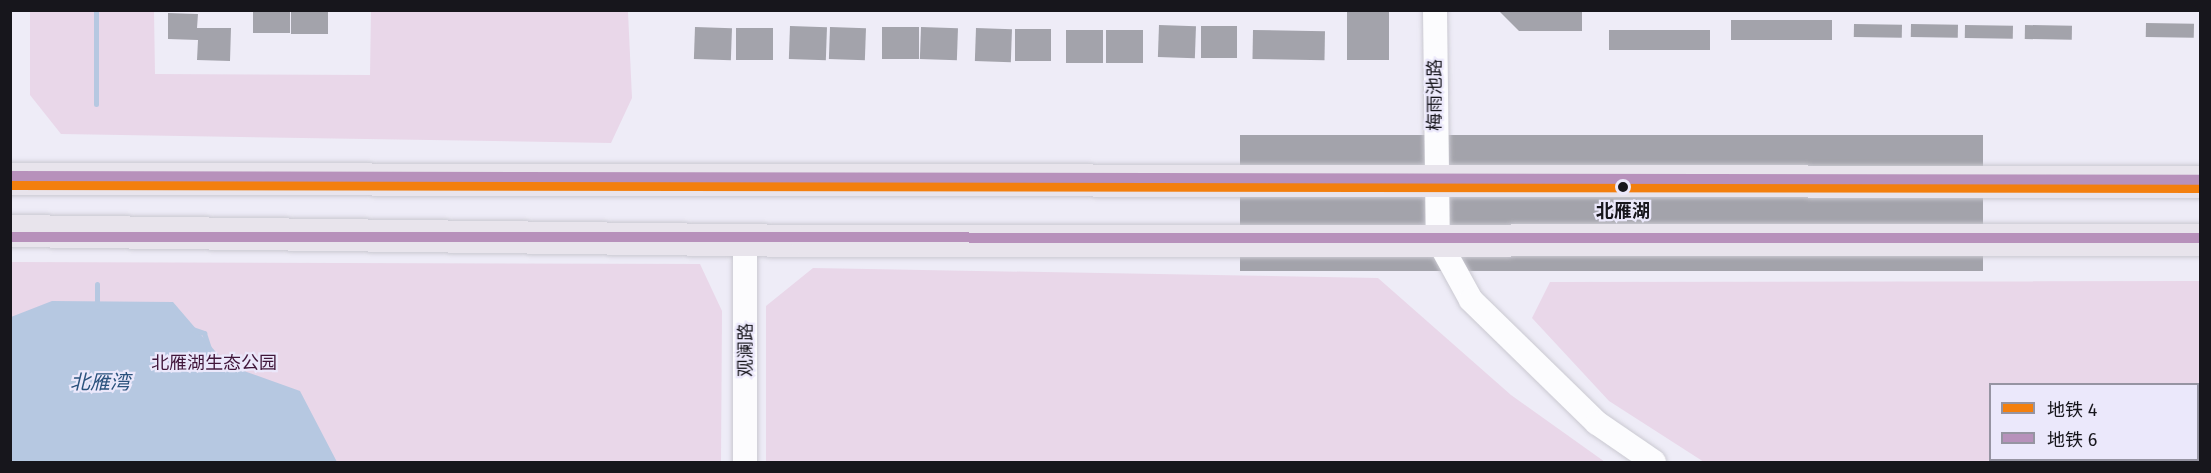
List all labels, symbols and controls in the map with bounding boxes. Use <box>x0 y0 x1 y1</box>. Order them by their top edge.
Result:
street label: 梅雨池路 <box>1424 59 1446 131</box>
marker: 北雁湖 <box>1612 176 1634 198</box>
place label: 北雁湖 <box>1596 200 1650 222</box>
street label: 观澜路 <box>735 323 757 377</box>
park label: 北雁湖生态公园 <box>151 352 277 374</box>
water label: 北雁湾 <box>70 370 130 394</box>
legend <box>1989 383 2199 461</box>
text: 地铁 4 <box>2047 399 2097 421</box>
text: 地铁 6 <box>2047 429 2097 451</box>

